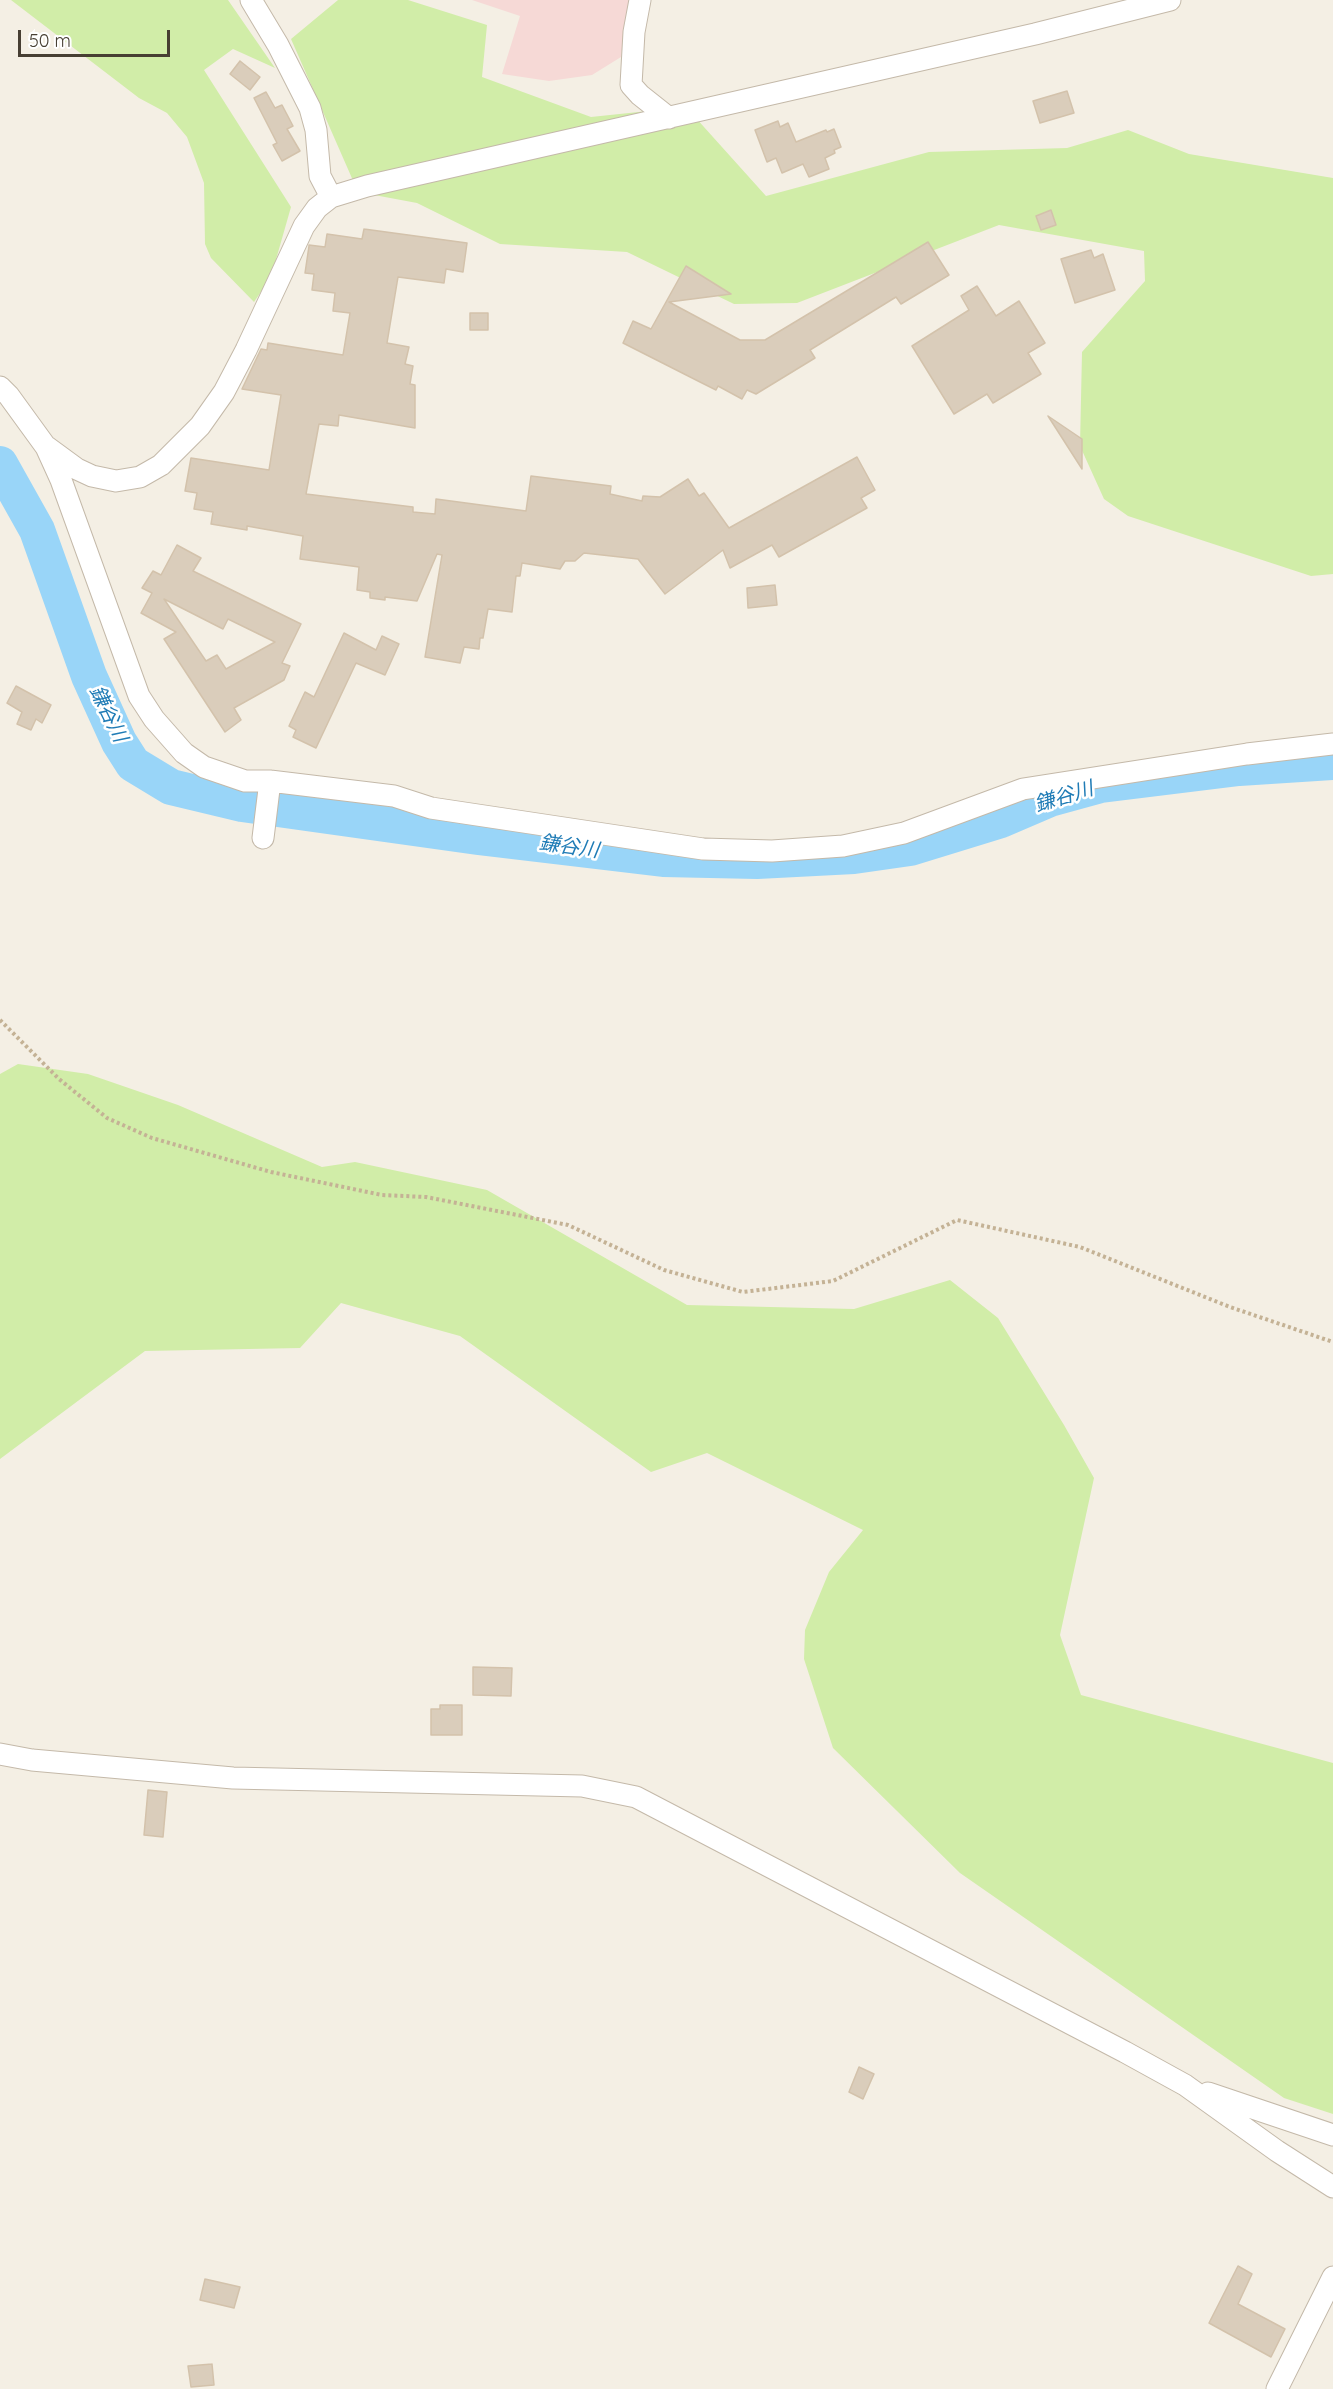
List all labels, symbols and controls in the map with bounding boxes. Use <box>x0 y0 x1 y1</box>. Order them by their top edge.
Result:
scale bar <box>21 18 172 56</box>
text: 50 m <box>29 29 71 52</box>
water label: 鎌谷川 <box>84 682 132 746</box>
water label: 鎌谷川 <box>1032 777 1096 817</box>
water label: 鎌谷川 <box>538 831 600 863</box>

